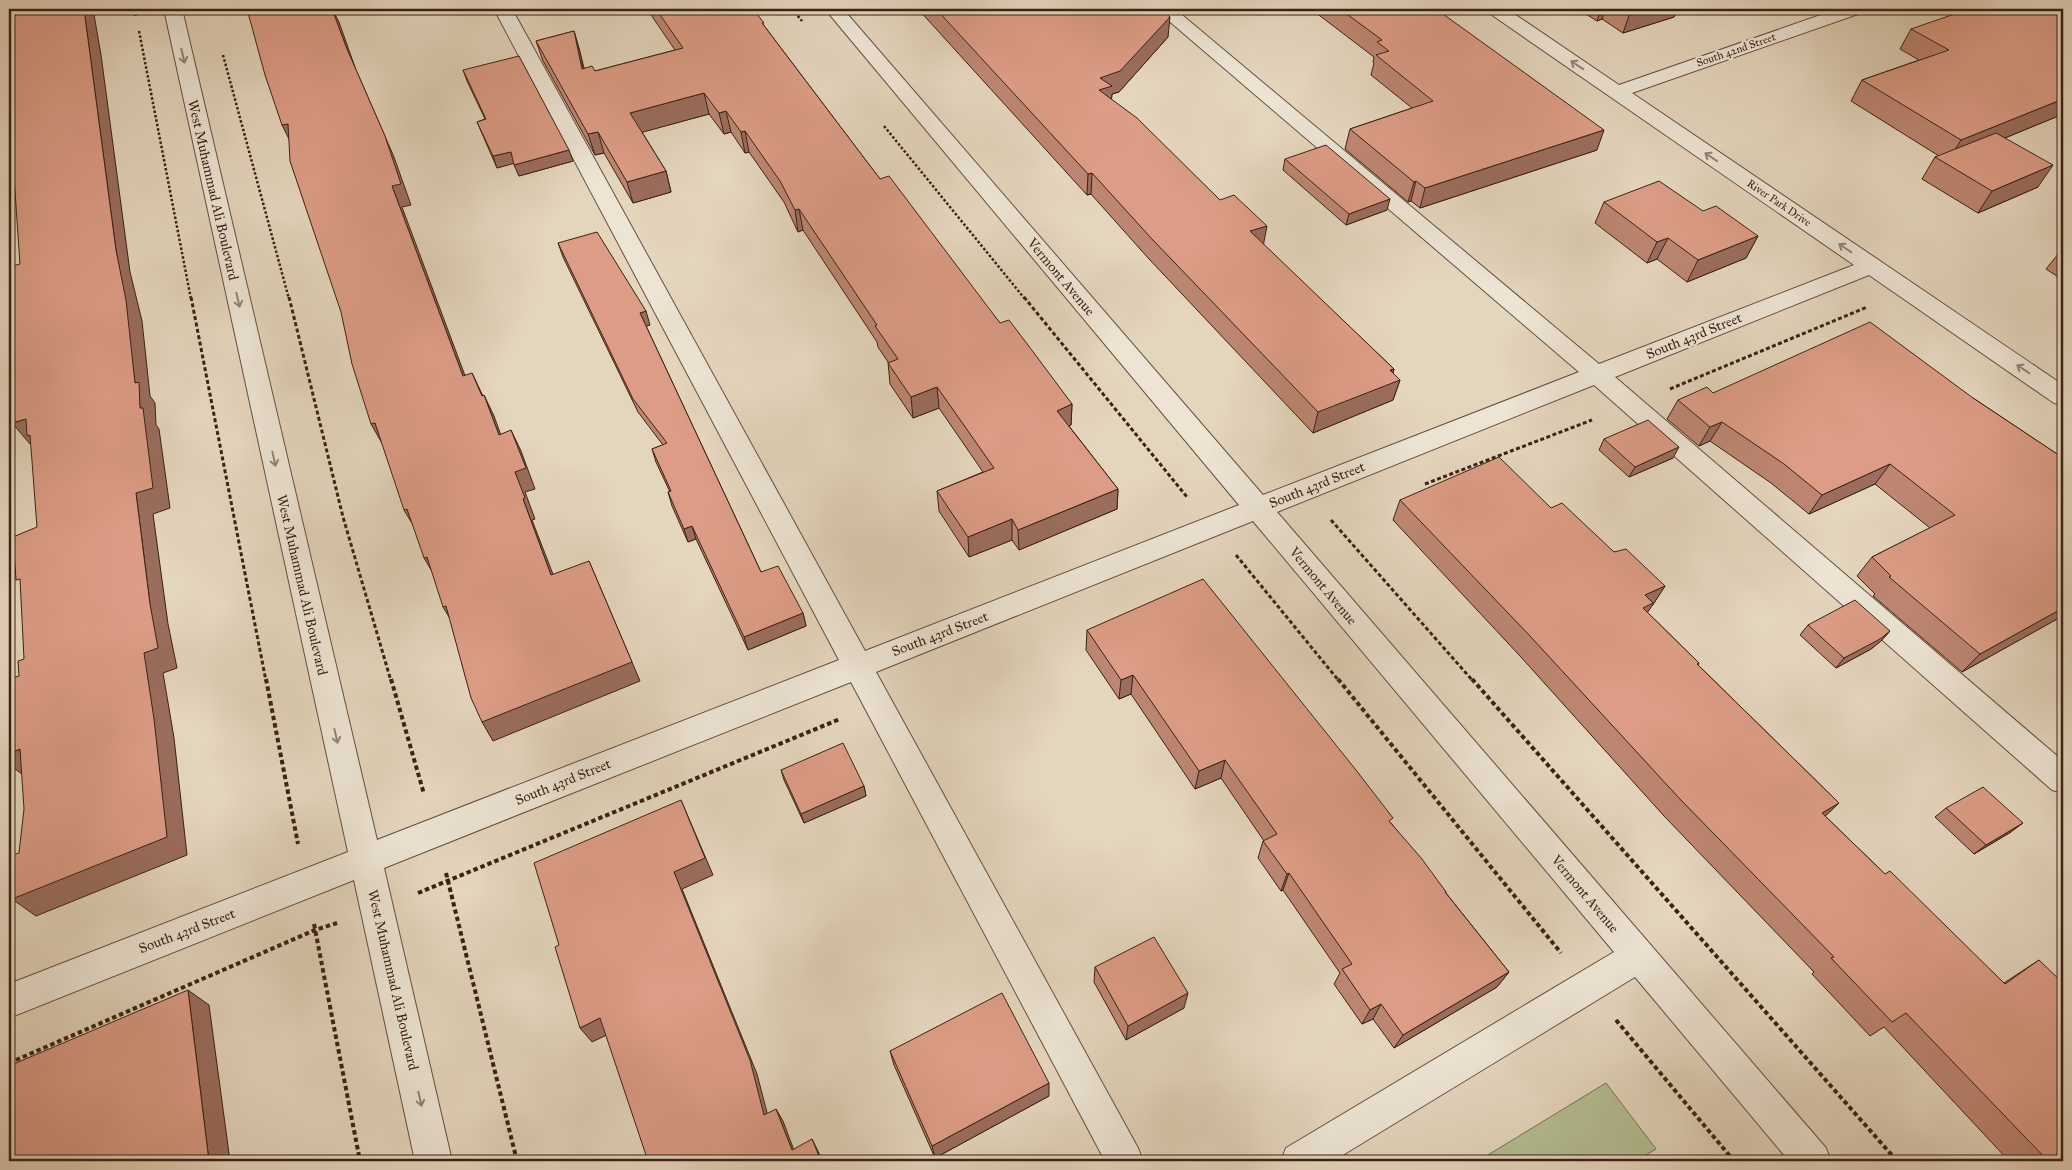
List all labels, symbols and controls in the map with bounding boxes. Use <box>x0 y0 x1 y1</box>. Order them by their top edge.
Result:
street label: South 42nd Street <box>1695 30 1777 70</box>
one-way arrow <box>179 48 188 64</box>
one-way arrow <box>1570 60 1584 70</box>
street label: West Muhammad Ali Boulevard <box>184 98 242 282</box>
one-way arrow <box>1704 151 1718 162</box>
street label: River Park Drive <box>1744 177 1814 229</box>
street label: Vermont Avenue <box>1023 234 1099 319</box>
one-way arrow <box>1838 243 1852 253</box>
one-way arrow <box>234 292 243 308</box>
street label: South 43rd Street <box>1644 309 1744 363</box>
one-way arrow <box>2016 364 2030 374</box>
one-way arrow <box>270 450 279 466</box>
street label: South 43rd Street <box>1267 458 1367 512</box>
street label: West Muhammad Ali Boulevard <box>273 493 331 677</box>
street label: Vermont Avenue <box>1285 543 1361 628</box>
street label: South 43rd Street <box>889 608 991 660</box>
one-way arrow <box>332 727 341 743</box>
street label: South 43rd Street <box>513 755 613 809</box>
street label: Vermont Avenue <box>1547 851 1623 936</box>
street label: West Muhammad Ali Boulevard <box>364 888 422 1072</box>
street label: South 43rd Street <box>136 905 238 957</box>
one-way arrow <box>416 1090 425 1106</box>

